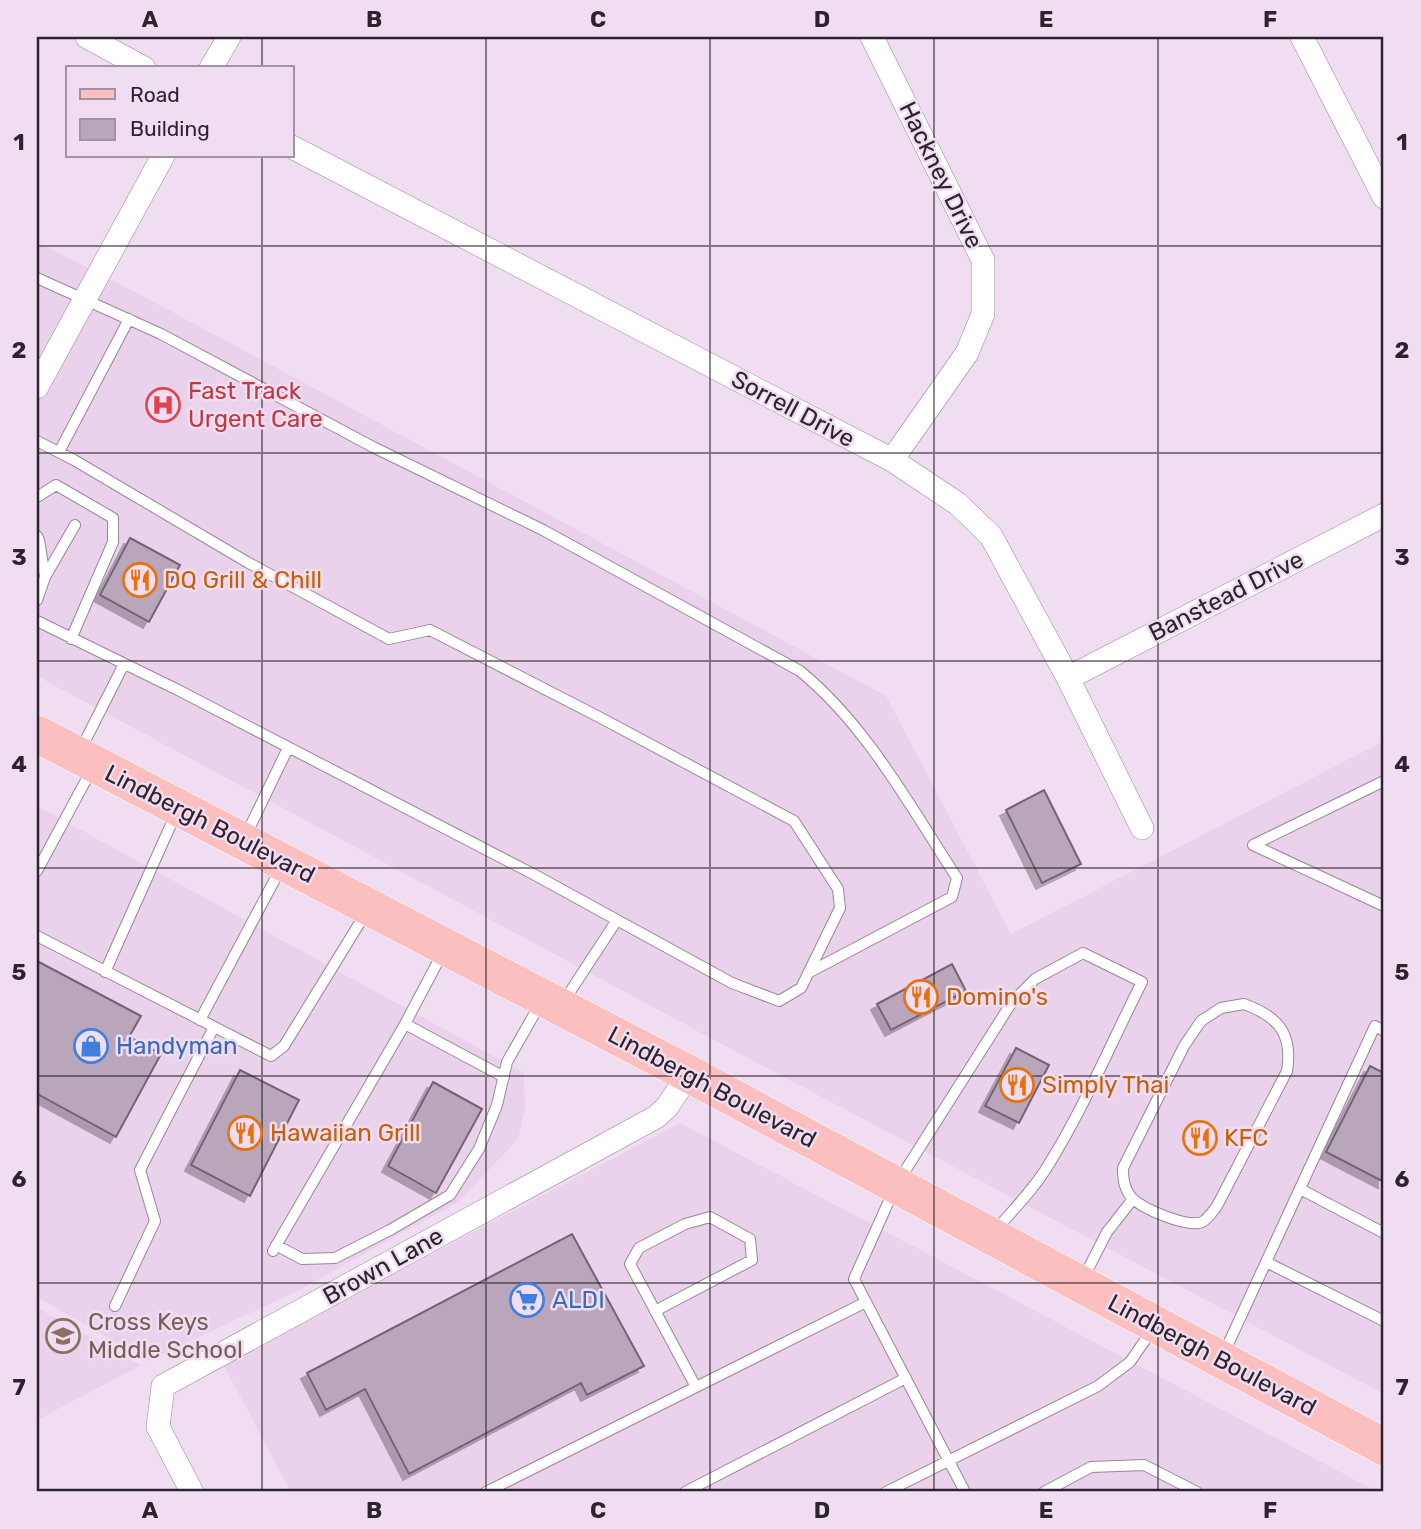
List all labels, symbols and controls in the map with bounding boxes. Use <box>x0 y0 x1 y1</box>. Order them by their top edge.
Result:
text: A <box>142 5 159 33</box>
text: B <box>366 5 382 33</box>
text: C <box>590 5 606 33</box>
text: D <box>814 5 830 33</box>
text: E <box>1039 5 1053 33</box>
text: F <box>1263 5 1277 33</box>
legend <box>66 66 294 158</box>
text: Road <box>130 82 180 107</box>
street label: Hackney Drive <box>893 97 989 253</box>
text: Building <box>130 116 210 141</box>
text: 1 <box>13 128 25 156</box>
text: 1 <box>1396 128 1408 156</box>
text: 2 <box>12 336 26 364</box>
text: 2 <box>1395 336 1409 364</box>
street label: Sorrell Drive <box>727 365 859 453</box>
place label: Fast Track Urgent Care <box>188 377 323 433</box>
hospital icon: Fast Track Urgent Care <box>144 386 182 424</box>
text: 3 <box>11 543 27 571</box>
text: 3 <box>1394 543 1410 571</box>
street label: Banstead Drive <box>1144 545 1308 647</box>
restaurant icon: DQ Grill & Chill <box>121 561 159 599</box>
place label: DQ Grill & Chill <box>164 566 322 594</box>
text: 4 <box>11 750 27 778</box>
text: 4 <box>1394 750 1410 778</box>
street label: Lindbergh Boulevard <box>100 759 320 889</box>
text: 5 <box>12 958 27 986</box>
text: 5 <box>1395 958 1410 986</box>
restaurant icon: Domino's <box>902 978 940 1016</box>
place label: Domino's <box>946 983 1048 1011</box>
street label: Lindbergh Boulevard <box>603 1020 821 1154</box>
shop icon: Handyman <box>72 1027 110 1065</box>
place label: Handyman <box>116 1032 238 1060</box>
restaurant icon: Simply Thai <box>998 1066 1036 1104</box>
place label: Simply Thai <box>1042 1071 1169 1099</box>
restaurant icon: Hawaiian Grill <box>226 1114 264 1152</box>
place label: Hawaiian Grill <box>270 1119 421 1147</box>
restaurant icon: KFC <box>1181 1119 1219 1157</box>
place label: KFC <box>1224 1124 1268 1152</box>
text: 6 <box>12 1165 27 1193</box>
text: 6 <box>1395 1165 1410 1193</box>
street label: Brown Lane <box>318 1222 448 1310</box>
supermarket icon: ALDI <box>508 1281 546 1319</box>
place label: ALDI <box>552 1286 605 1314</box>
street label: Lindbergh Boulevard <box>1103 1288 1321 1422</box>
place label: Cross Keys Middle School <box>88 1308 243 1364</box>
school or university icon: Cross Keys Middle School <box>44 1317 82 1355</box>
text: 7 <box>12 1373 26 1401</box>
text: 7 <box>1395 1373 1409 1401</box>
text: A <box>142 1496 159 1524</box>
text: B <box>366 1496 382 1524</box>
text: C <box>590 1496 606 1524</box>
text: D <box>814 1496 830 1524</box>
text: E <box>1039 1496 1053 1524</box>
text: F <box>1263 1496 1277 1524</box>

